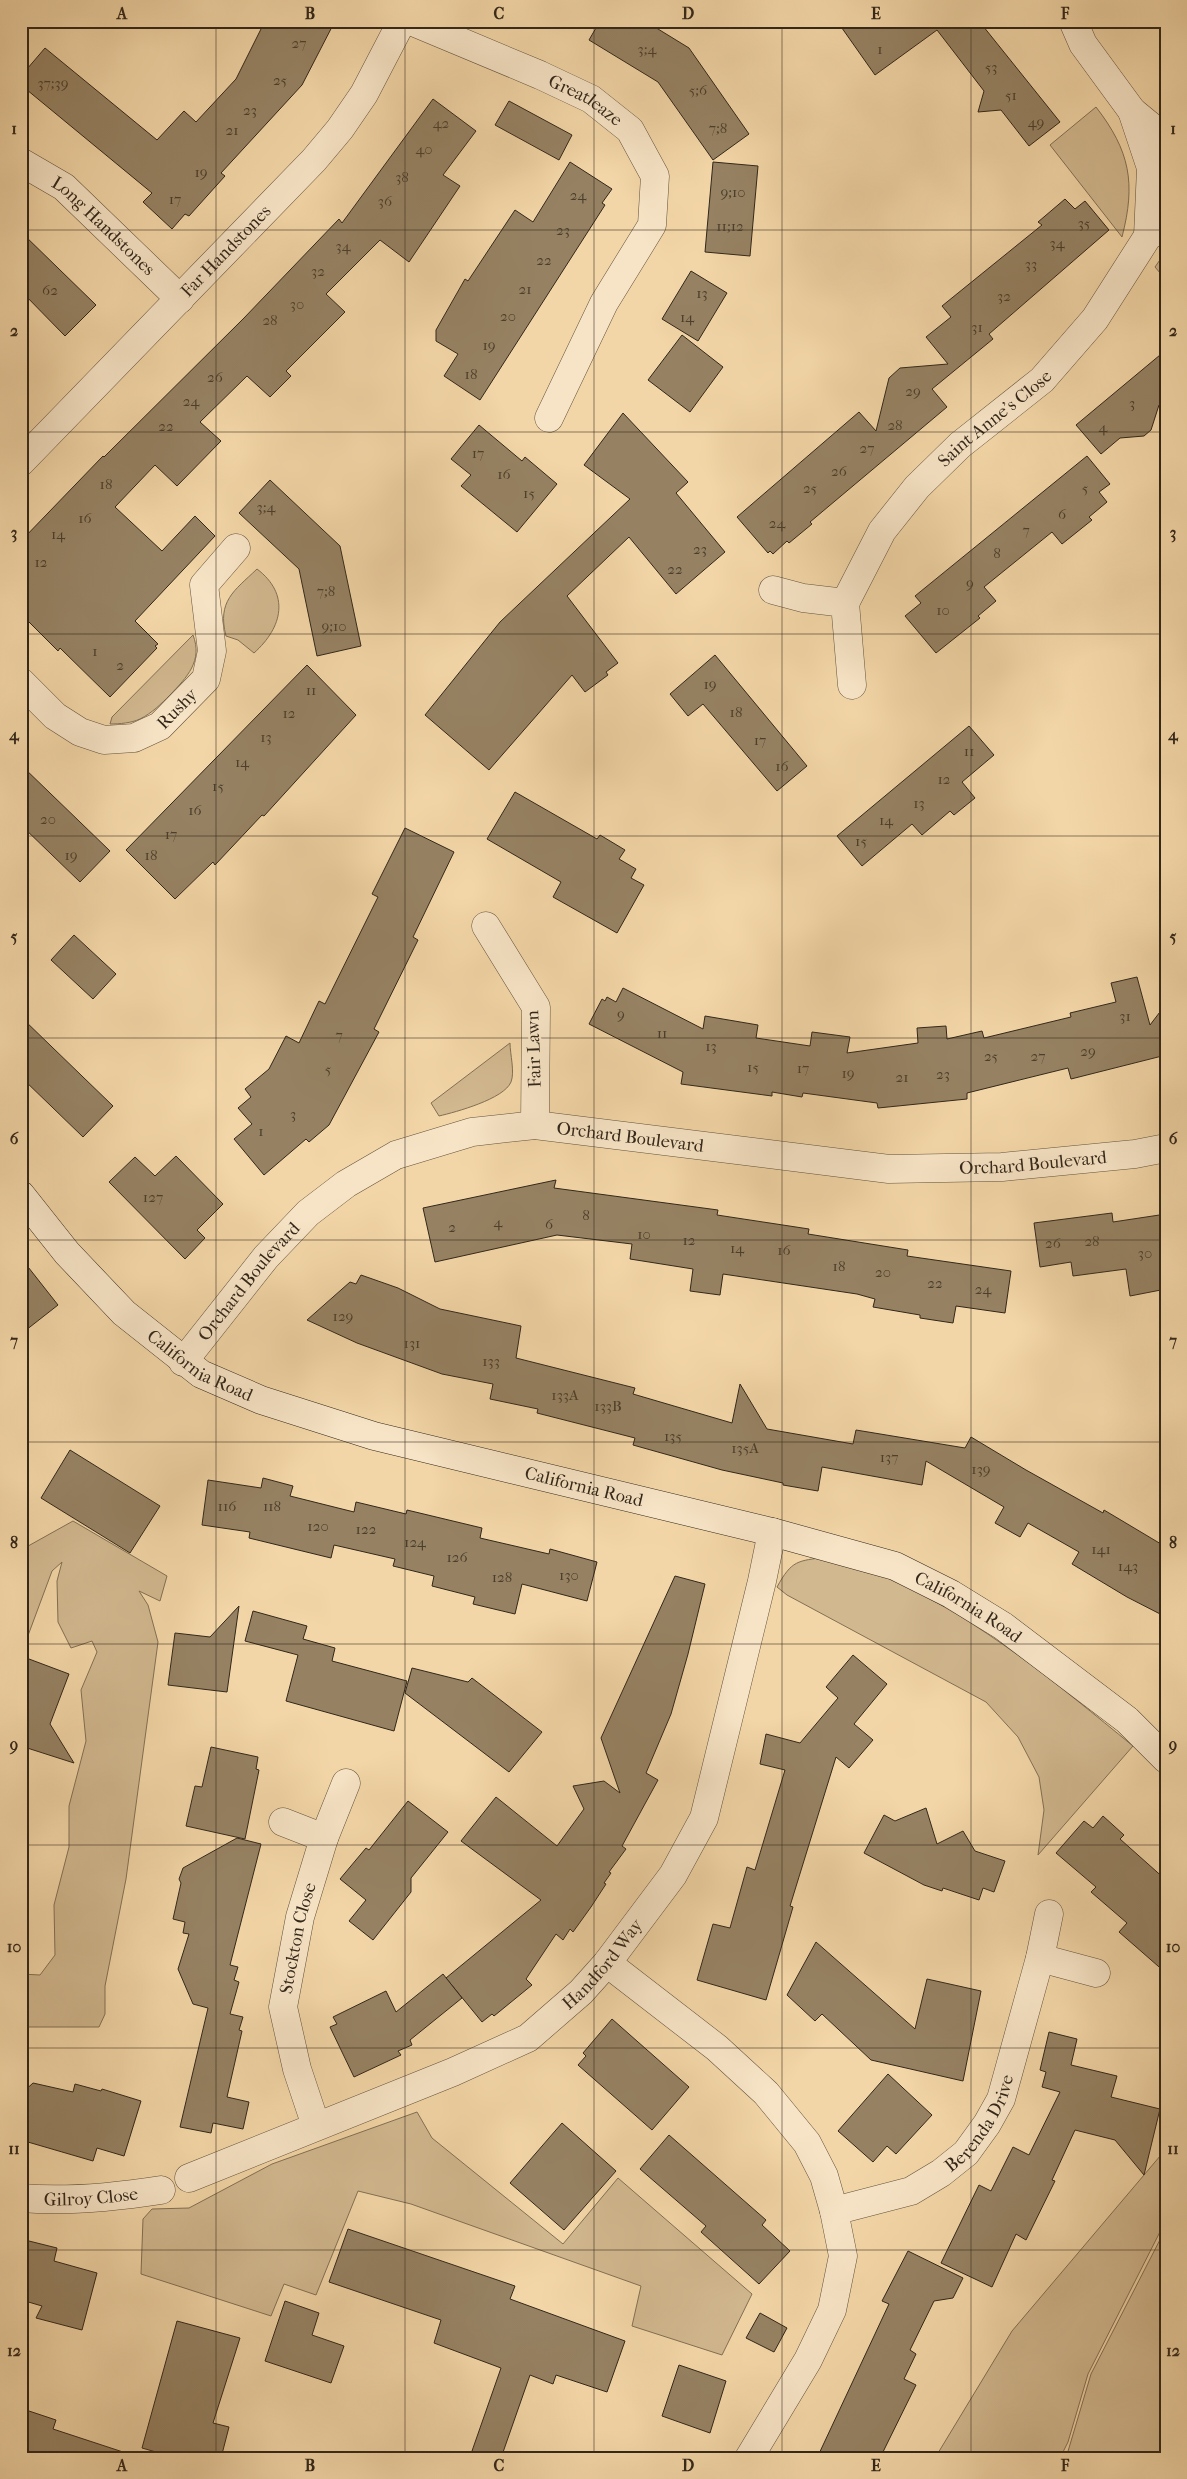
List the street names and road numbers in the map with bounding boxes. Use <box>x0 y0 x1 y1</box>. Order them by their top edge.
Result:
street label: Greatleaze <box>545 70 627 130</box>
street label: Long Handstones <box>48 172 160 280</box>
street label: Far Handstones <box>176 200 275 301</box>
street label: Saint Anne's Close <box>934 366 1056 471</box>
street label: Rushy <box>152 683 202 733</box>
street label: Fair Lawn <box>522 1009 546 1088</box>
street label: Orchard Boulevard <box>555 1117 705 1156</box>
street label: Orchard Boulevard <box>959 1146 1108 1178</box>
street label: Orchard Boulevard <box>193 1218 304 1345</box>
street label: California Road <box>143 1325 256 1406</box>
street label: California Road <box>523 1462 645 1511</box>
street label: California Road <box>911 1567 1026 1647</box>
street label: Stockton Close <box>275 1880 320 1996</box>
street label: Handford Way <box>558 1914 648 2014</box>
street label: Berenda Drive <box>940 2072 1018 2176</box>
street label: Gilroy Close <box>44 2183 139 2210</box>

